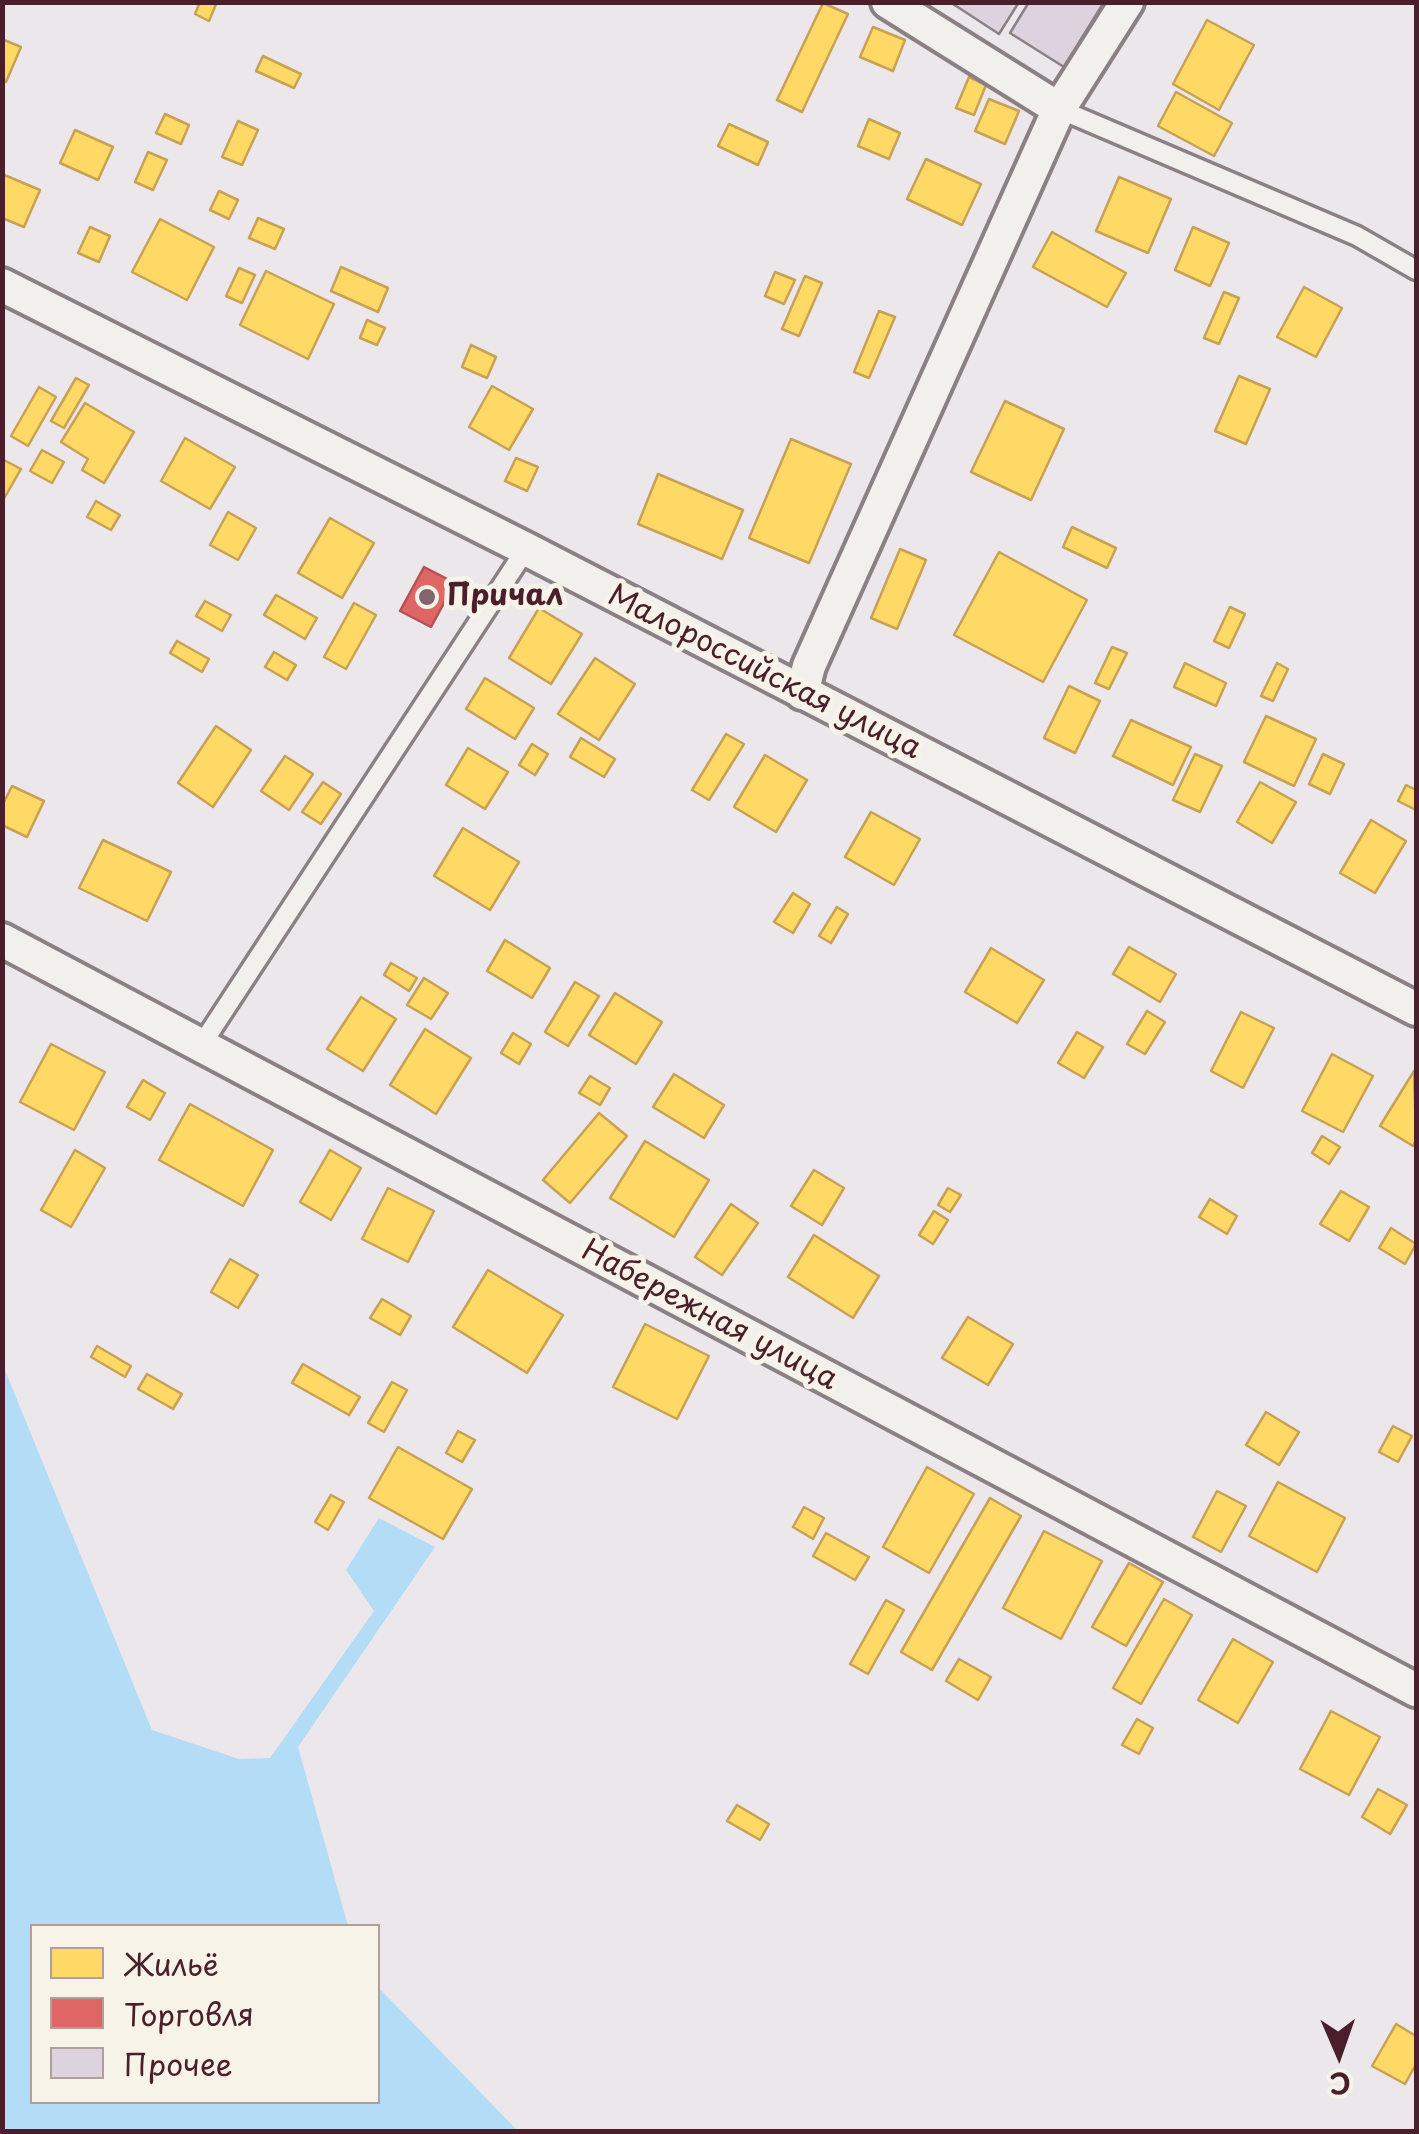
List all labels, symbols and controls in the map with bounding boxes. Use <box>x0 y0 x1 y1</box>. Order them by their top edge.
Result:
street label: Малороссийская улица <box>601 578 927 768</box>
place label: Причал <box>447 579 563 615</box>
marker: Причал <box>416 586 438 608</box>
street label: Набережная улица <box>575 1233 843 1399</box>
legend <box>30 1924 380 2104</box>
text: Жильё <box>124 1941 219 1986</box>
text: Торговля <box>124 1991 254 2036</box>
north arrow <box>1289 2004 1389 2104</box>
text: Прочее <box>124 2041 233 2086</box>
text: С <box>1329 2063 1351 2106</box>

